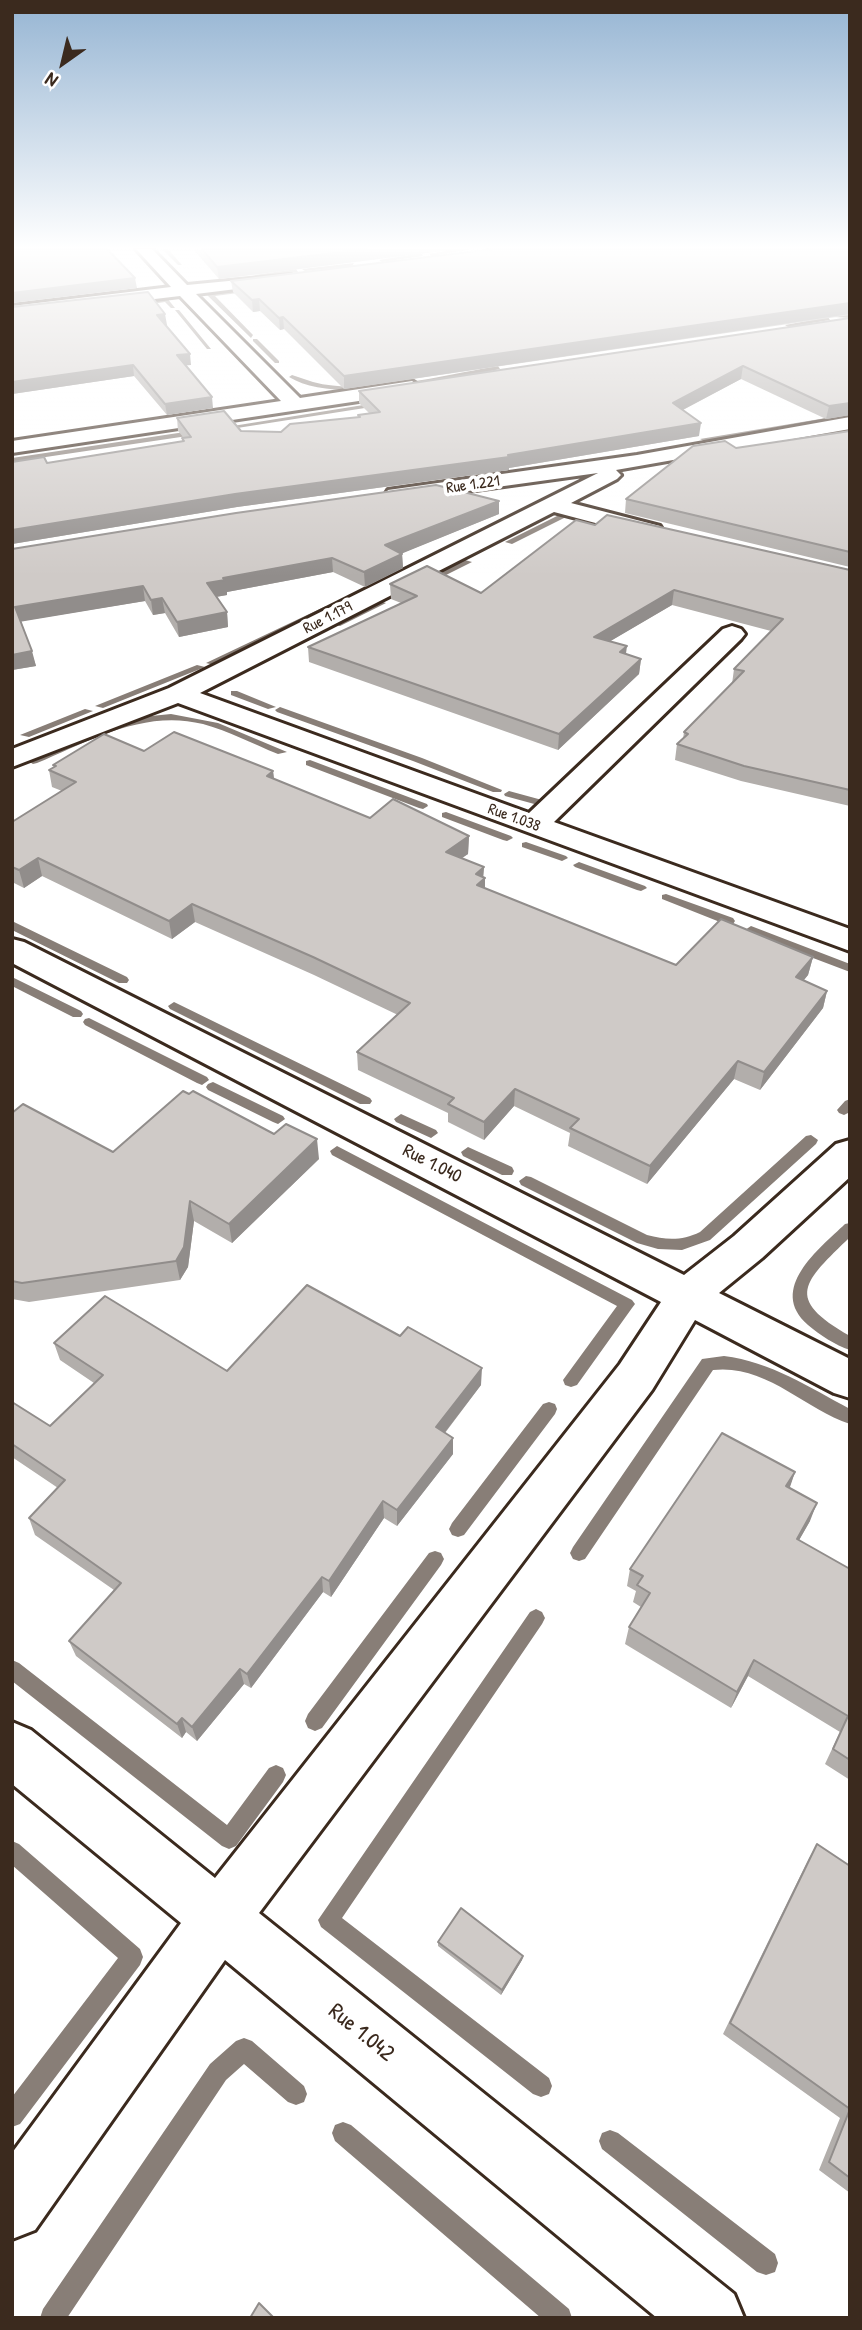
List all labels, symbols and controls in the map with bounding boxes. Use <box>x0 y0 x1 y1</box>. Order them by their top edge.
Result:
north arrow <box>28 28 98 98</box>
text: N <box>40 67 63 94</box>
street label: Rue 1.221 <box>445 472 501 498</box>
street label: Rue 1.179 <box>300 598 356 638</box>
street label: Rue 1.038 <box>485 800 543 836</box>
street label: Rue 1.040 <box>399 1139 465 1189</box>
street label: Rue 1.042 <box>322 1998 400 2068</box>

